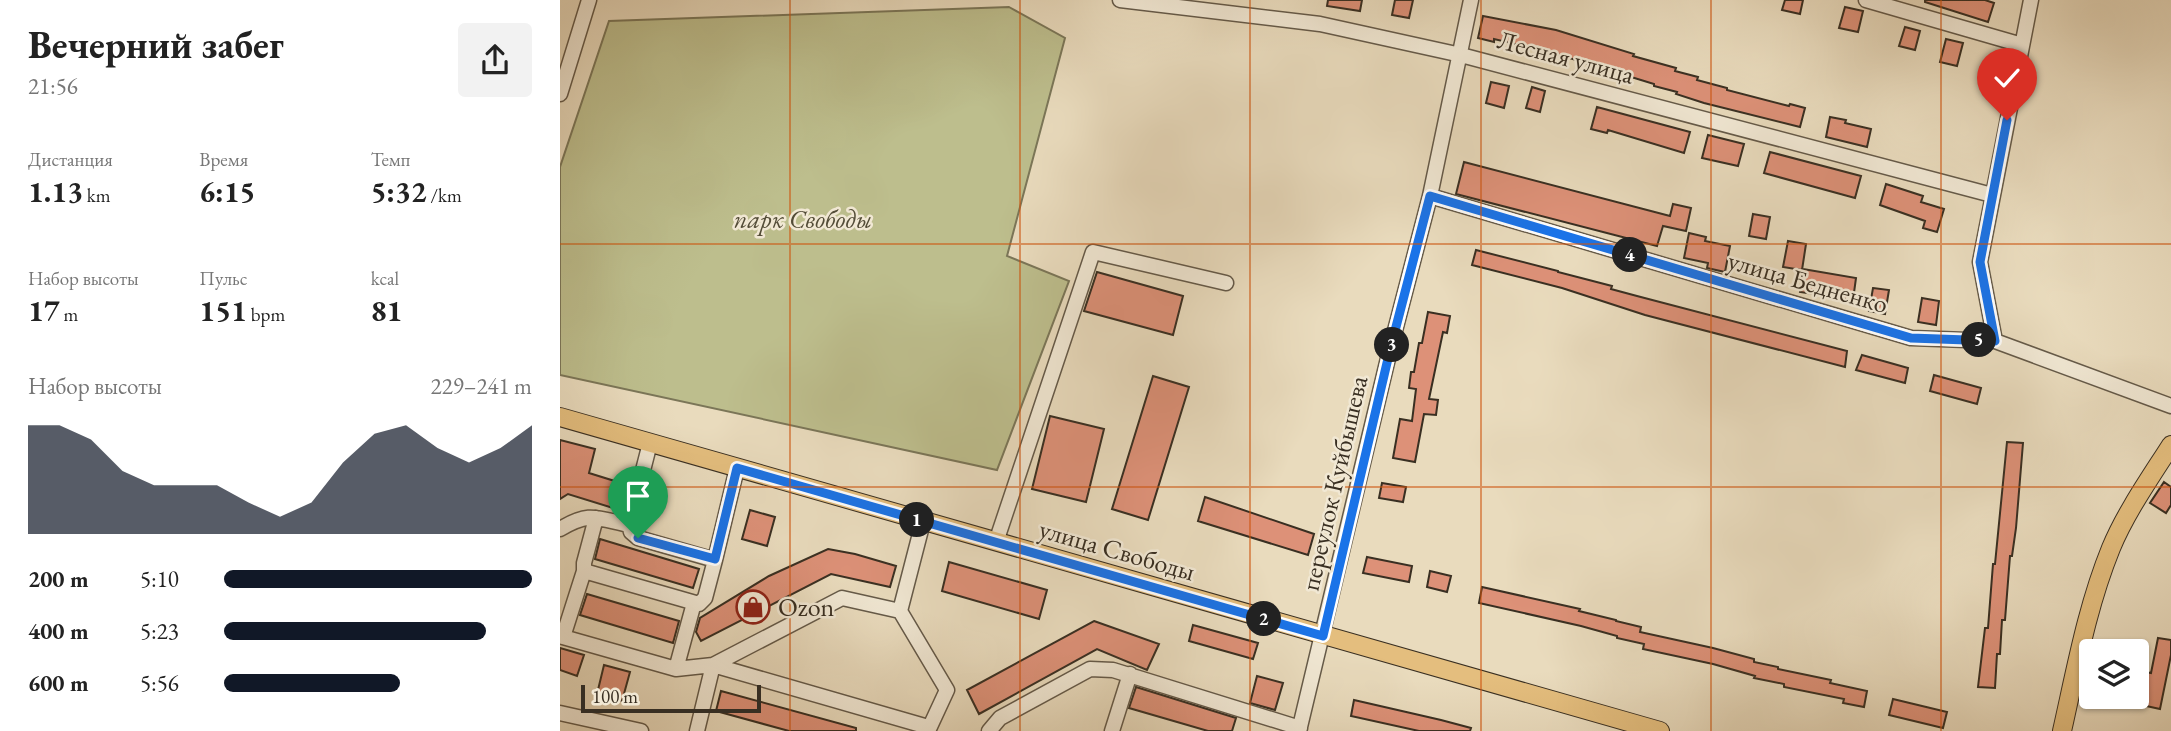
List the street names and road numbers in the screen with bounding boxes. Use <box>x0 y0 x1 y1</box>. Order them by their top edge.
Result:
street label: Лесная улица <box>1494 22 1639 92</box>
street label: улица Бедненко <box>1724 243 1892 321</box>
street label: переулок Куйбышева <box>1293 372 1375 594</box>
street label: улица Свободы <box>1035 512 1199 588</box>

